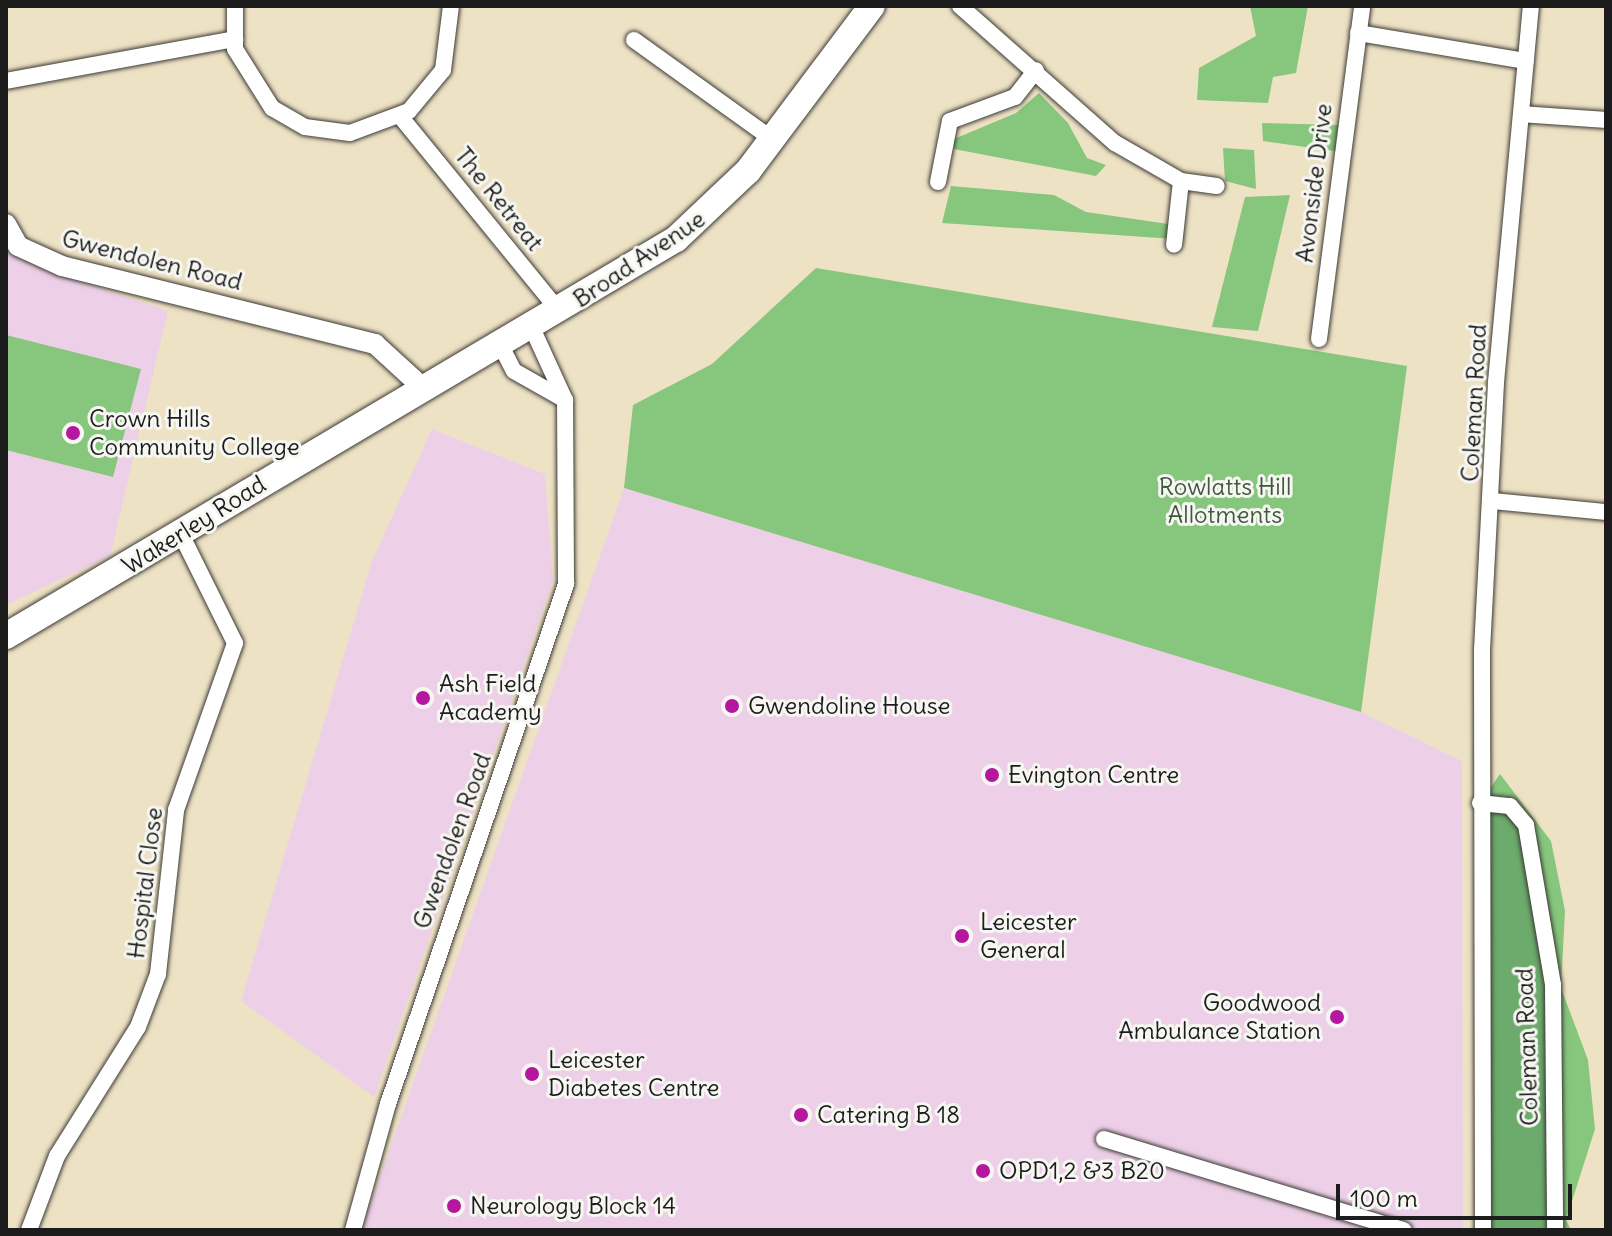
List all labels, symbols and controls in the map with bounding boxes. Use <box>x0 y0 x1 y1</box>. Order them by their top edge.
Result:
street label: Avonside Drive <box>1290 102 1338 264</box>
street label: The Retreat <box>449 142 549 256</box>
street label: Broad Avenue <box>568 204 710 314</box>
street label: Gwendolen Road <box>59 224 245 296</box>
street label: Coleman Road <box>1455 323 1493 483</box>
place label: Crown Hills Community College <box>89 405 300 461</box>
marker: Crown Hills Community College <box>64 424 82 442</box>
street label: Wakerley Road <box>117 469 271 581</box>
park label: Rowlatts Hill Allotments <box>1159 473 1291 529</box>
place label: Ash Field Academy <box>439 670 542 726</box>
marker: Ash Field Academy <box>414 689 432 707</box>
place label: Gwendoline House <box>748 692 951 720</box>
marker: Gwendoline House <box>723 697 741 715</box>
street label: Gwendolen Road <box>407 749 497 933</box>
place label: Evington Centre <box>1008 761 1179 789</box>
marker: Evington Centre <box>983 766 1001 784</box>
street label: Hospital Close <box>121 806 169 960</box>
place label: Leicester General <box>980 908 1077 964</box>
marker: Leicester General <box>951 925 973 947</box>
street label: Coleman Road <box>1510 968 1544 1126</box>
place label: Goodwood Ambulance Station <box>1118 989 1321 1045</box>
marker: Goodwood Ambulance Station <box>1328 1008 1346 1026</box>
place label: Leicester Diabetes Centre <box>548 1046 720 1102</box>
marker: Leicester Diabetes Centre <box>523 1065 541 1083</box>
place label: Catering B 18 <box>817 1101 960 1129</box>
marker: Catering B 18 <box>792 1106 810 1124</box>
place label: OPD1,2 &3 B20 <box>999 1157 1165 1185</box>
marker: OPD1,2 &3 B20 <box>974 1162 992 1180</box>
scale bar <box>1340 1168 1576 1218</box>
text: 100 m <box>1350 1183 1418 1213</box>
place label: Neurology Block 14 <box>470 1192 676 1220</box>
marker: Neurology Block 14 <box>445 1197 463 1215</box>

